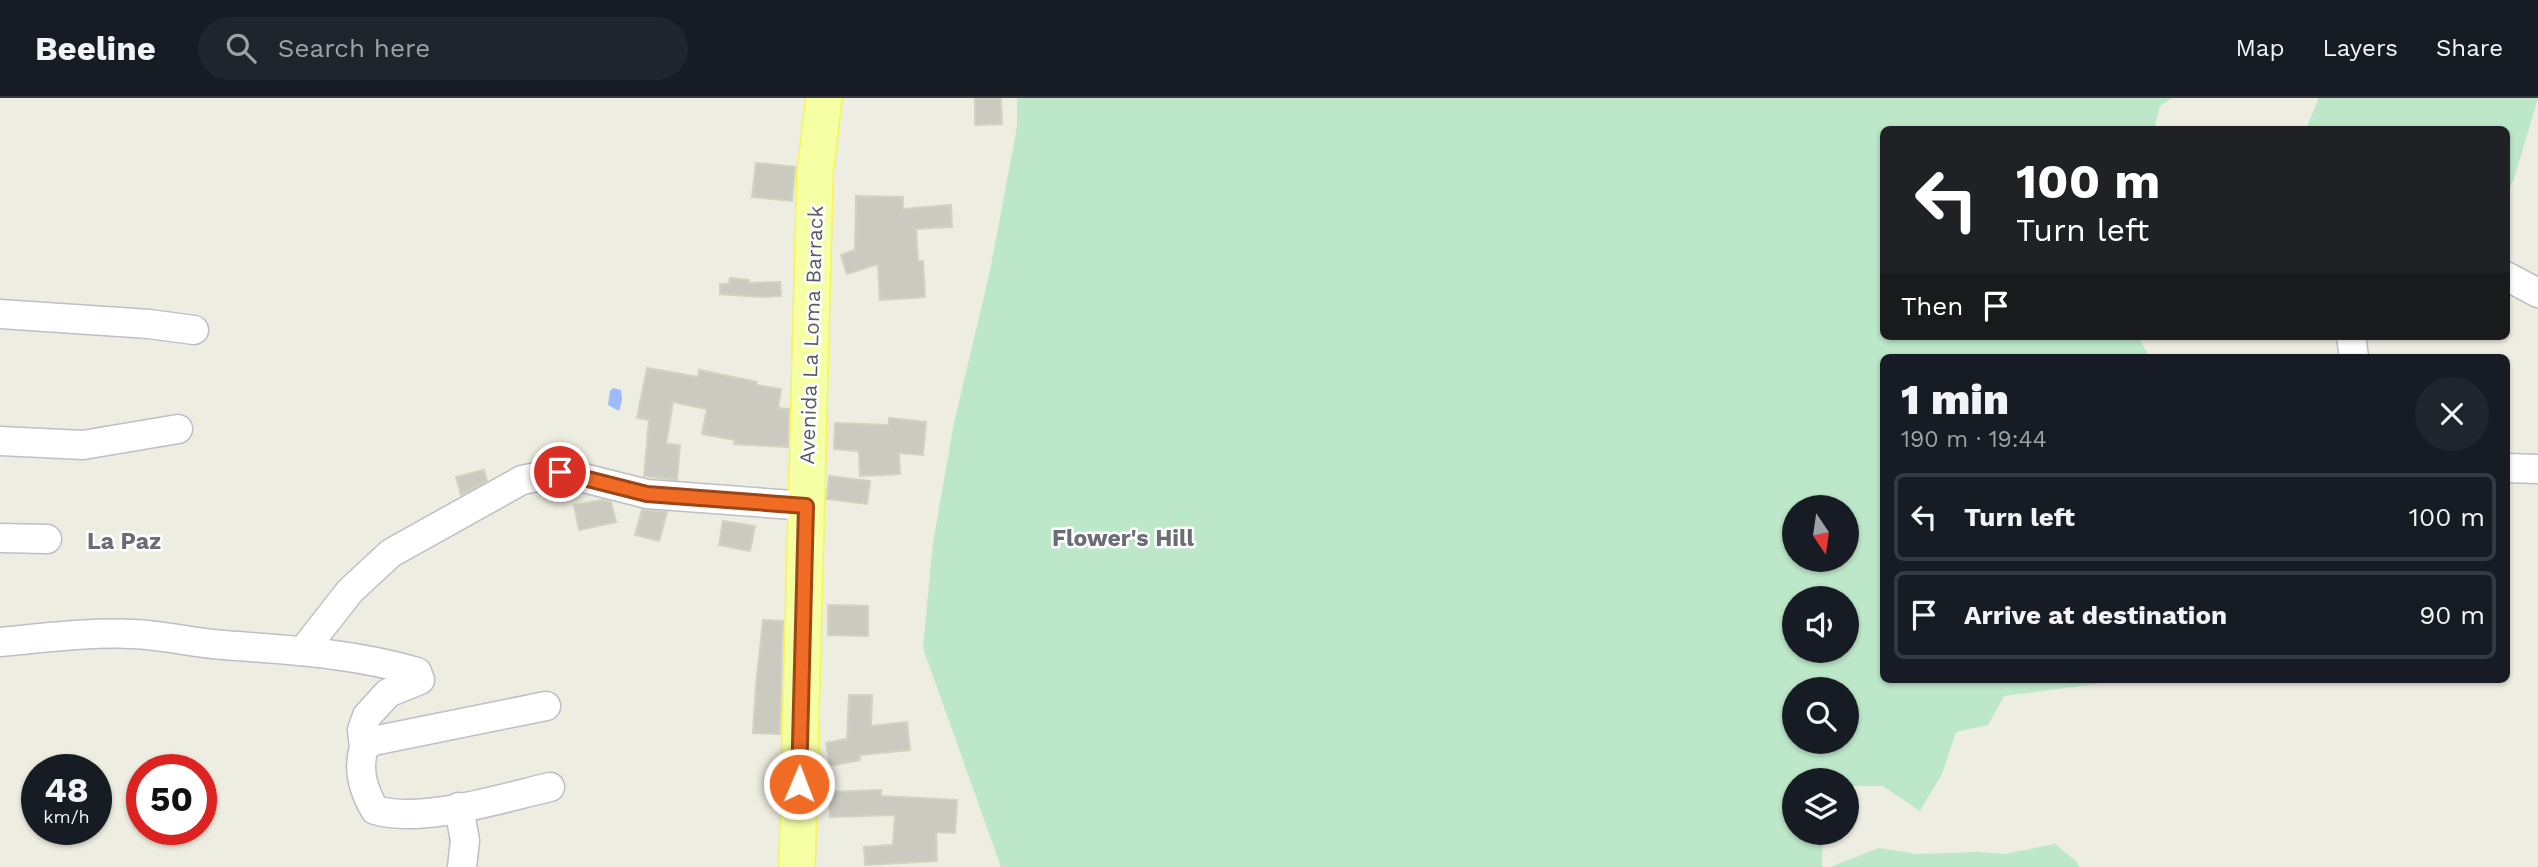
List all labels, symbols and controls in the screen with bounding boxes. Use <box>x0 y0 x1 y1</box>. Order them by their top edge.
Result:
search box <box>198 17 688 80</box>
text: Beeline <box>35 29 156 68</box>
icon: search <box>222 29 260 67</box>
text: Search here <box>278 33 430 63</box>
text: Map <box>2236 34 2284 62</box>
text: Layers <box>2322 34 2398 62</box>
text: Share <box>2436 34 2503 62</box>
text: 100 m <box>2016 152 2160 210</box>
icon: left <box>1901 154 1992 245</box>
street label: Avenida La Loma Barrack <box>794 205 828 465</box>
text: Turn left <box>2016 211 2149 249</box>
icon: arrive <box>1977 287 2015 325</box>
text: Then <box>1901 291 1963 321</box>
text: 1 min <box>1901 375 2009 424</box>
button: close <box>2415 377 2489 451</box>
text: 190 m · 19:44 <box>1901 426 2047 453</box>
pin <box>530 442 590 502</box>
icon: arrive <box>541 453 579 491</box>
north arrow <box>1782 495 1858 572</box>
map controls <box>1782 495 1859 845</box>
icon: left <box>1905 498 1943 536</box>
text: Turn left <box>1964 502 2075 532</box>
text: 100 m <box>2409 502 2485 532</box>
district label: Flower's Hill <box>1052 525 1194 552</box>
district label: La Paz <box>87 528 161 555</box>
button: sound <box>1782 586 1859 663</box>
icon: arrive <box>1905 596 1943 634</box>
text: Arrive at destination <box>1964 600 2227 630</box>
text: 90 m <box>2419 600 2485 630</box>
button: search <box>1782 677 1859 754</box>
position arrow <box>762 747 836 821</box>
speed limit sign: 50 <box>126 754 217 845</box>
button: layers <box>1782 768 1859 845</box>
text: 48 <box>44 769 89 811</box>
text: km/h <box>43 806 90 827</box>

